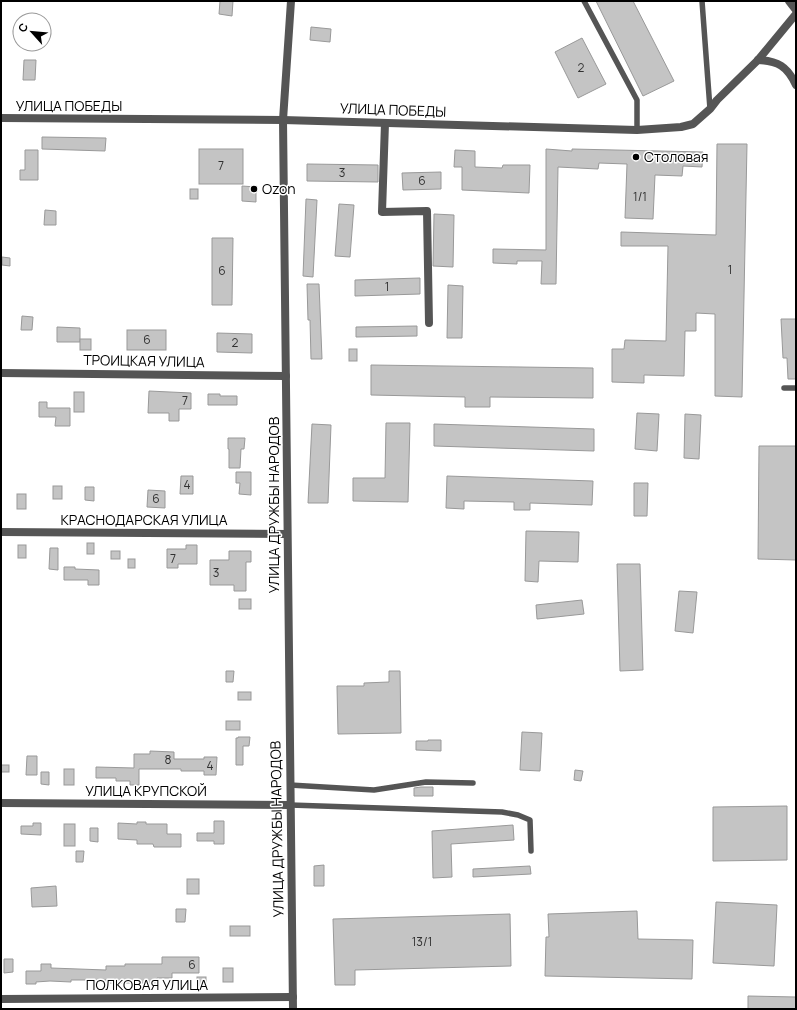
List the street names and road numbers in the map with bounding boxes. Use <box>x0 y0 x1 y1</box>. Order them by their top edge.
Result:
street label: УЛИЦА ПОБЕДЫ <box>16 96 122 115</box>
street label: УЛИЦА ПОБЕДЫ <box>340 98 447 121</box>
street label: ТРОИЦКАЯ УЛИЦА <box>83 350 205 371</box>
street label: УЛИЦА ДРУЖБЫ НАРОДОВ <box>264 416 283 593</box>
street label: КРАСНОДАРСКАЯ УЛИЦА <box>60 510 228 529</box>
street label: УЛИЦА ДРУЖБЫ НАРОДОВ <box>265 740 288 917</box>
street label: УЛИЦА КРУПСКОЙ <box>85 781 207 800</box>
street label: ПОЛКОВАЯ УЛИЦА <box>86 975 208 994</box>

